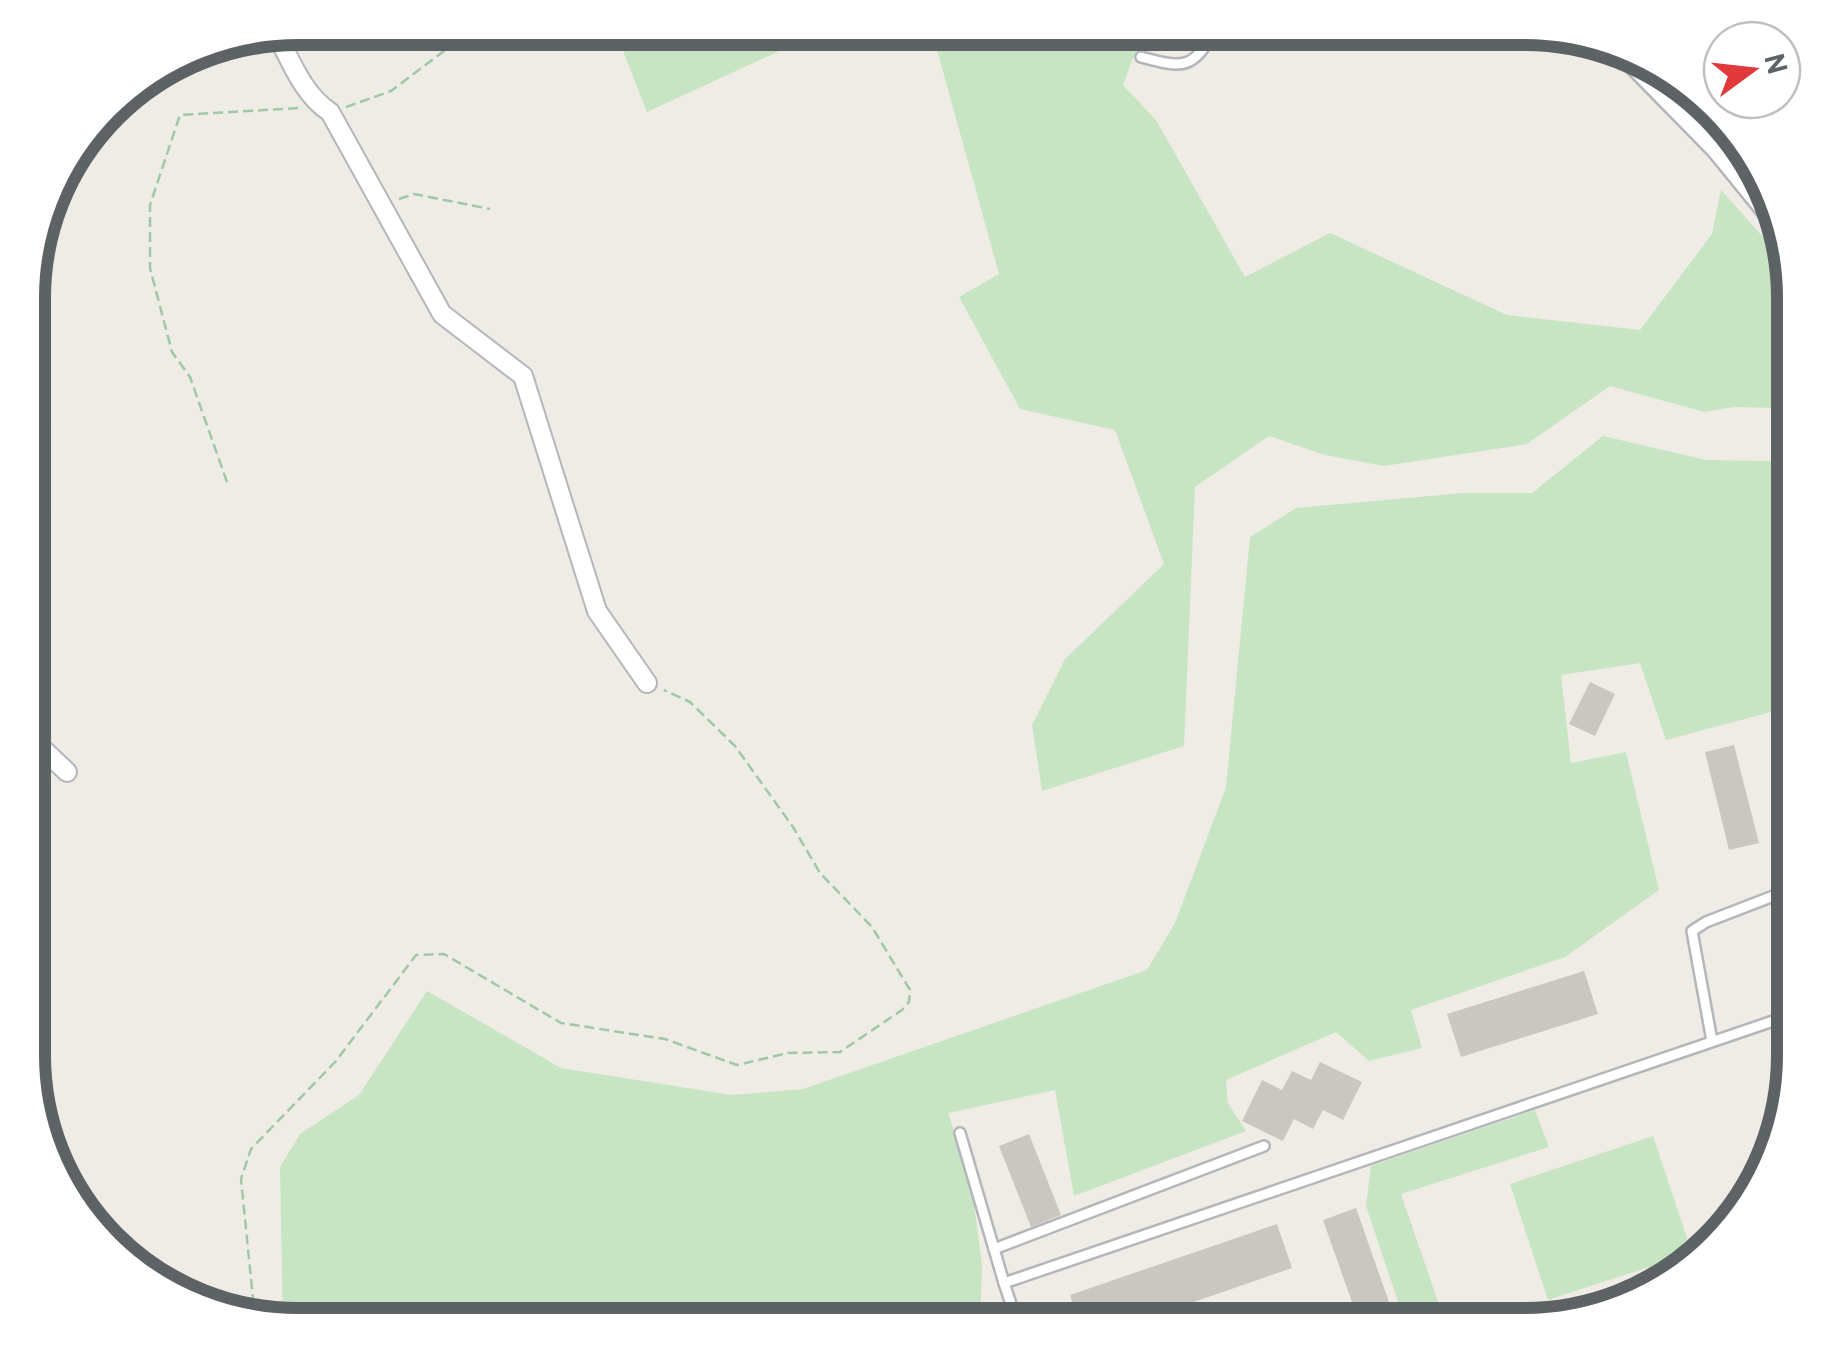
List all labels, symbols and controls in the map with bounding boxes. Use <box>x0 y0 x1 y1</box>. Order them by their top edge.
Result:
north arrow <box>1702 20 1802 120</box>
text: N <box>1753 50 1793 79</box>

